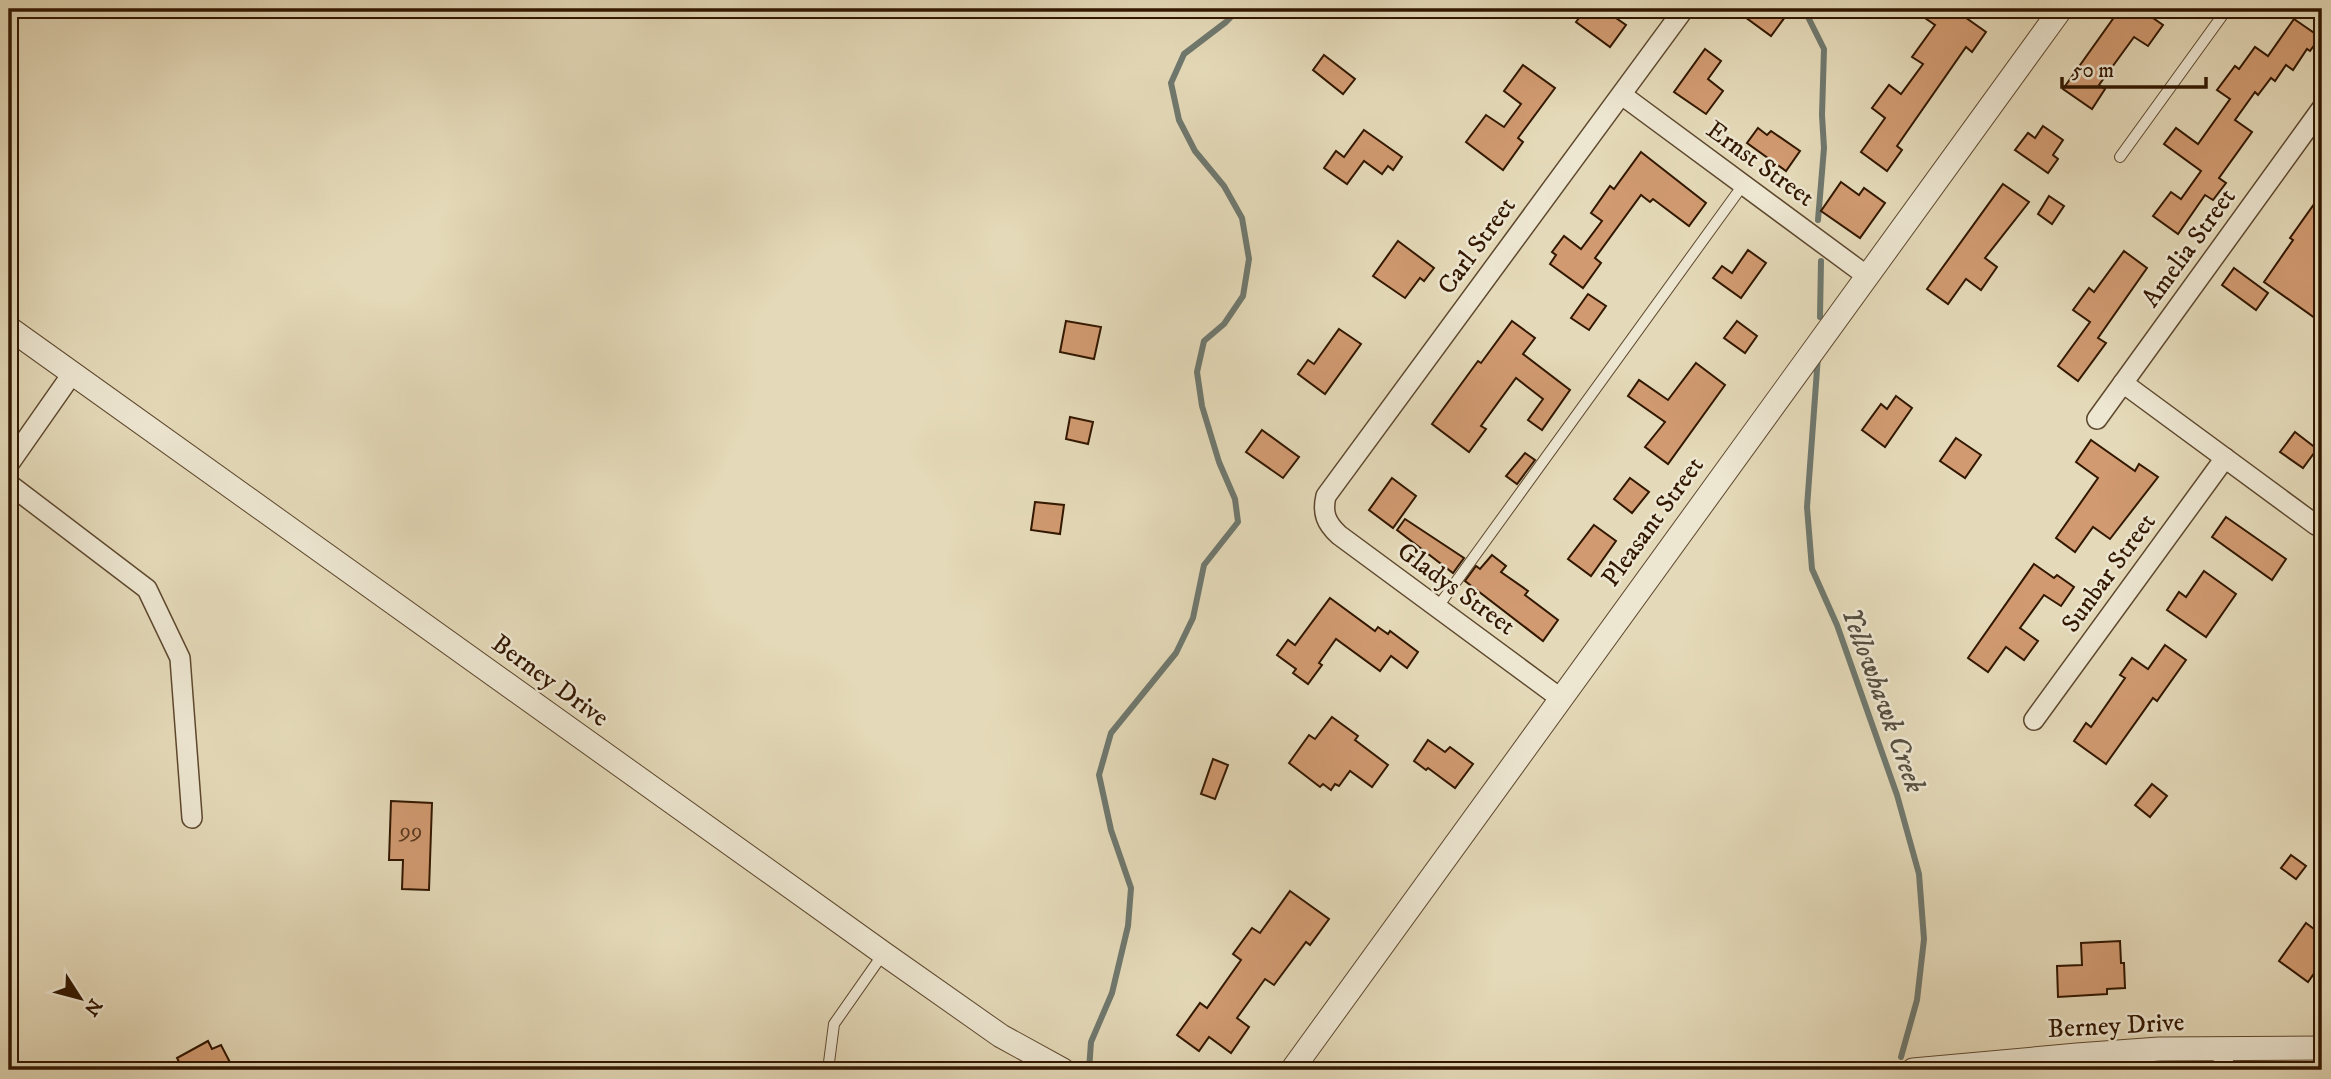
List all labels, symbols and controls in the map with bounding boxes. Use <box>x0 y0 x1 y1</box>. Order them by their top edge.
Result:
scale bar <box>2062 46 2205 90</box>
text: 50 m <box>2072 58 2114 84</box>
street label: Ernst Street <box>1699 114 1821 214</box>
street label: Amelia Street <box>2135 182 2243 314</box>
street label: Carl Street <box>1431 191 1523 301</box>
street label: Pleasant Street <box>1595 450 1711 594</box>
street label: Sunbar Street <box>2055 507 2163 639</box>
street label: Gladys Street <box>1391 535 1521 643</box>
water label: Yellowhawk Creek <box>1833 602 1933 798</box>
street label: Berney Drive <box>485 627 615 735</box>
house number: 99 <box>399 817 422 846</box>
north arrow <box>46 964 116 1034</box>
text: N <box>78 994 106 1021</box>
street label: Berney Drive <box>2047 1006 2185 1046</box>

